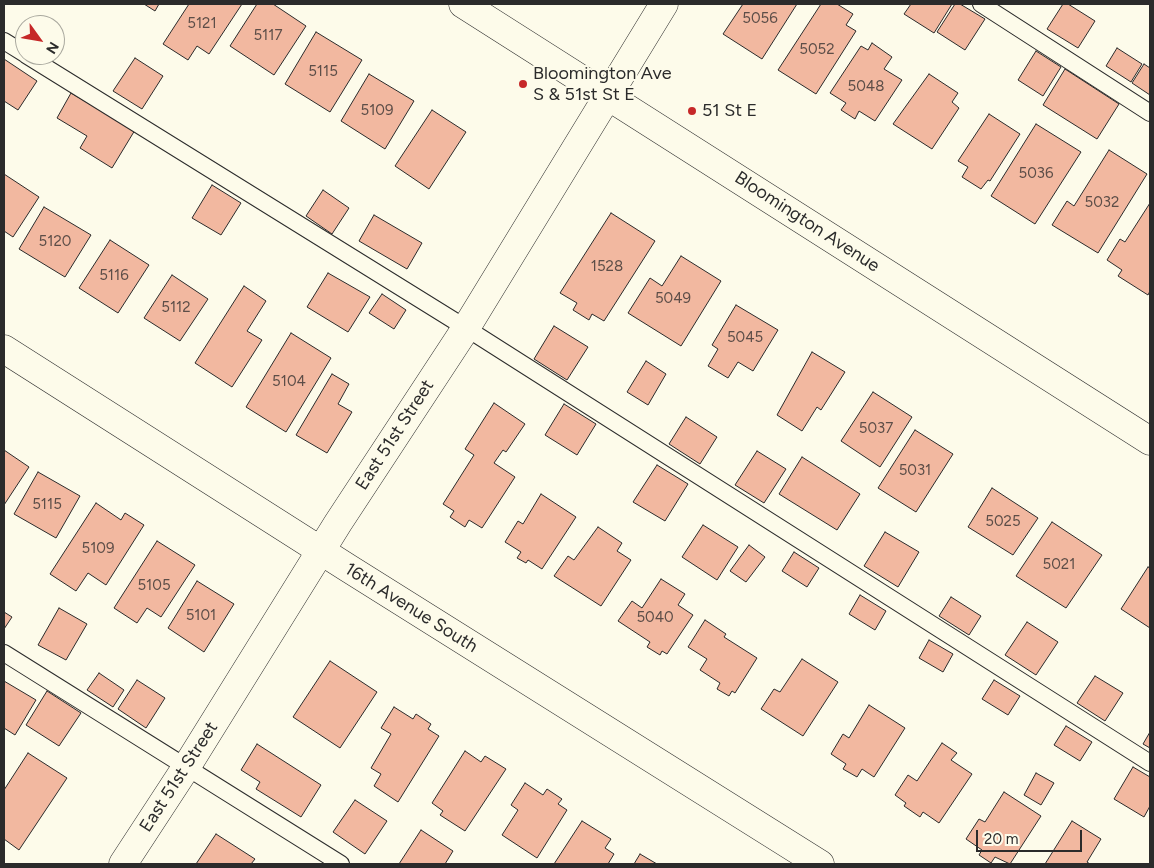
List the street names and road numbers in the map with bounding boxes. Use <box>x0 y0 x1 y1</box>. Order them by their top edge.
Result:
street label: Bloomington Avenue <box>730 167 884 277</box>
street label: East 51st Street <box>351 376 439 494</box>
street label: 16th Avenue South <box>341 558 481 658</box>
street label: East 51st Street <box>135 718 223 836</box>

